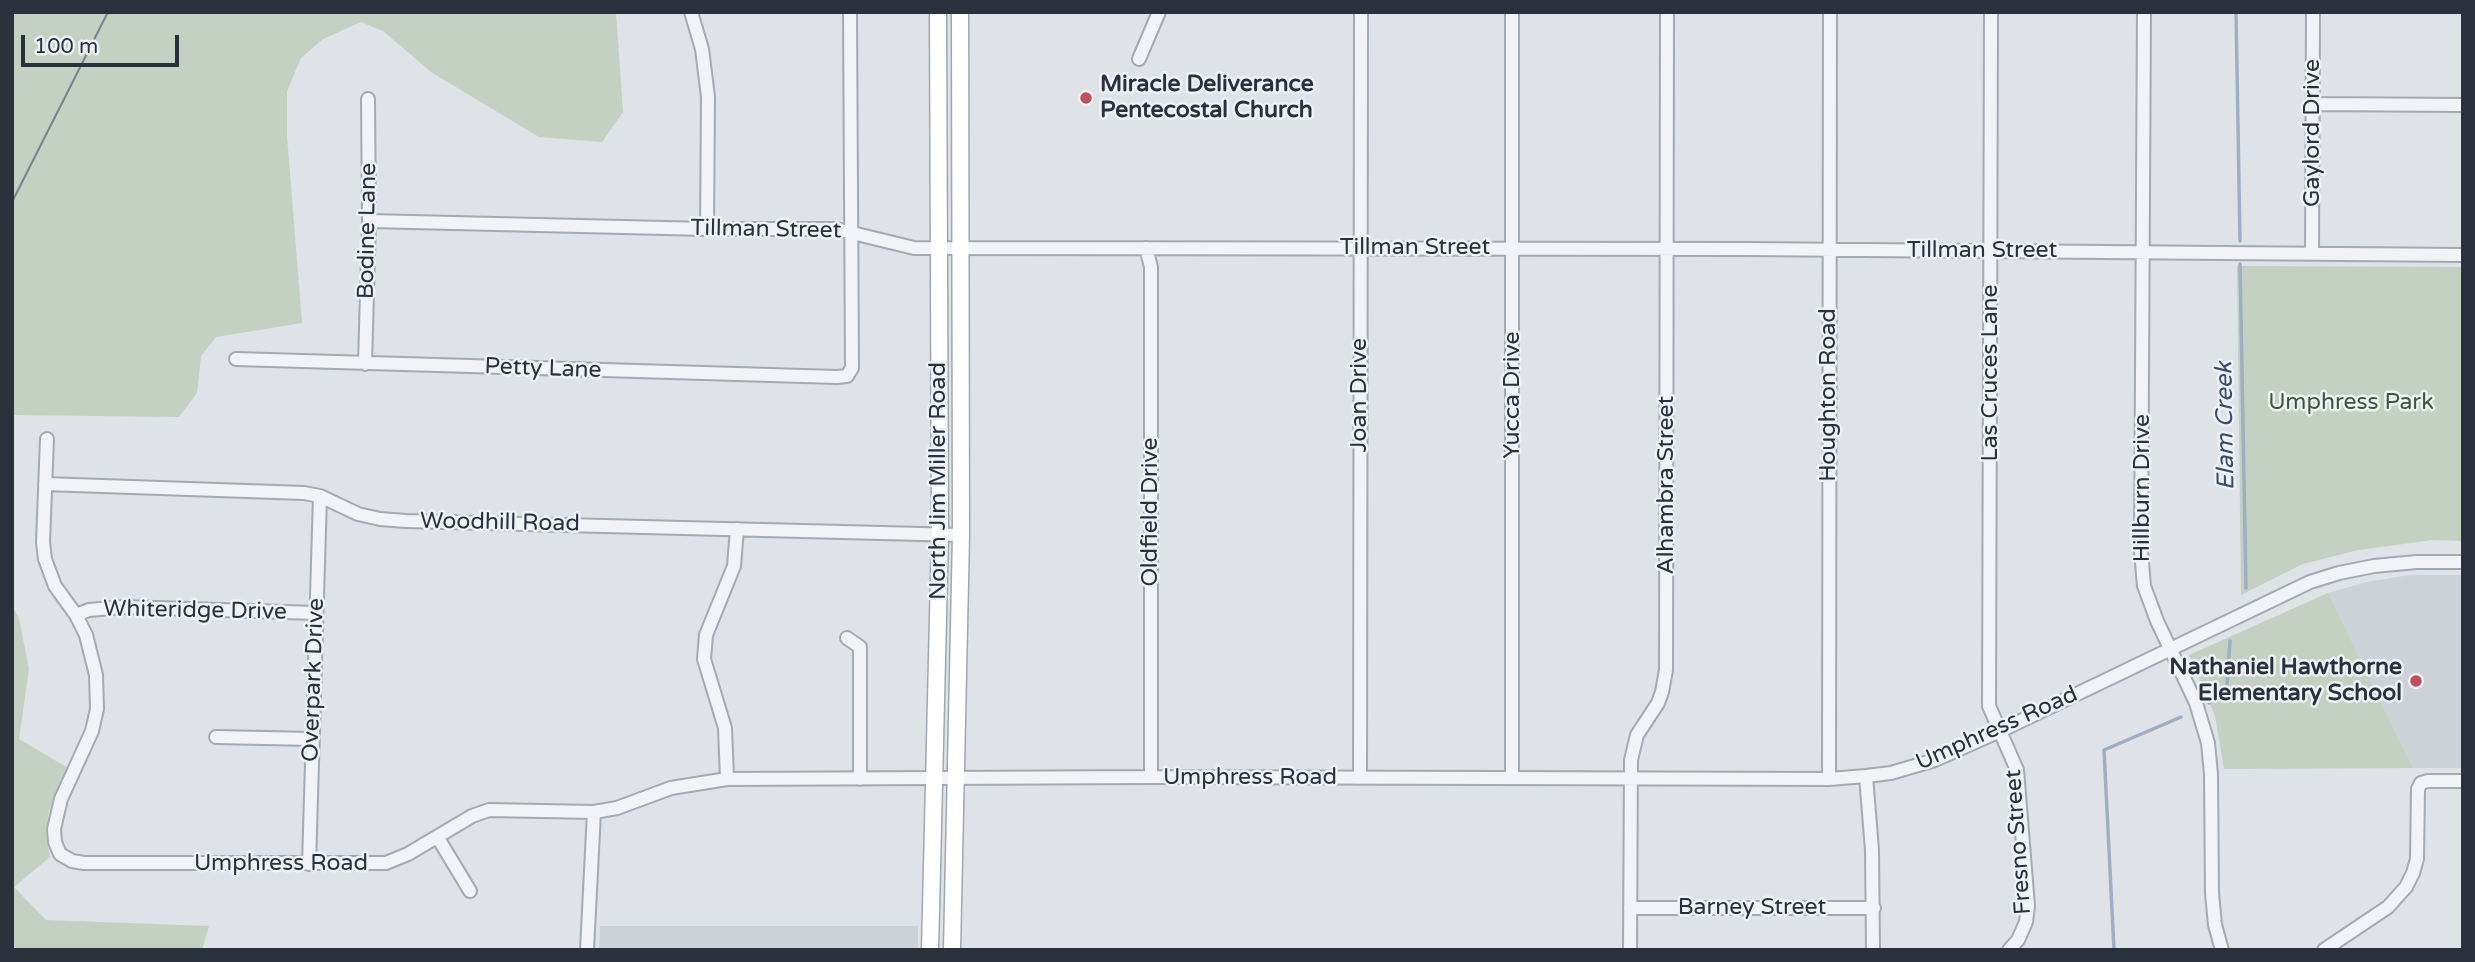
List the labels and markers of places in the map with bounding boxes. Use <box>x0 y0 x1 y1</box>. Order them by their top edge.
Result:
place label: Miracle Deliverance Pentecostal Church <box>1100 71 1314 125</box>
marker: Miracle Deliverance Pentecostal Church <box>1078 90 1094 106</box>
place label: Nathaniel Hawthorne Elementary School <box>2169 654 2402 708</box>
marker: Nathaniel Hawthorne Elementary School <box>2408 673 2424 689</box>

